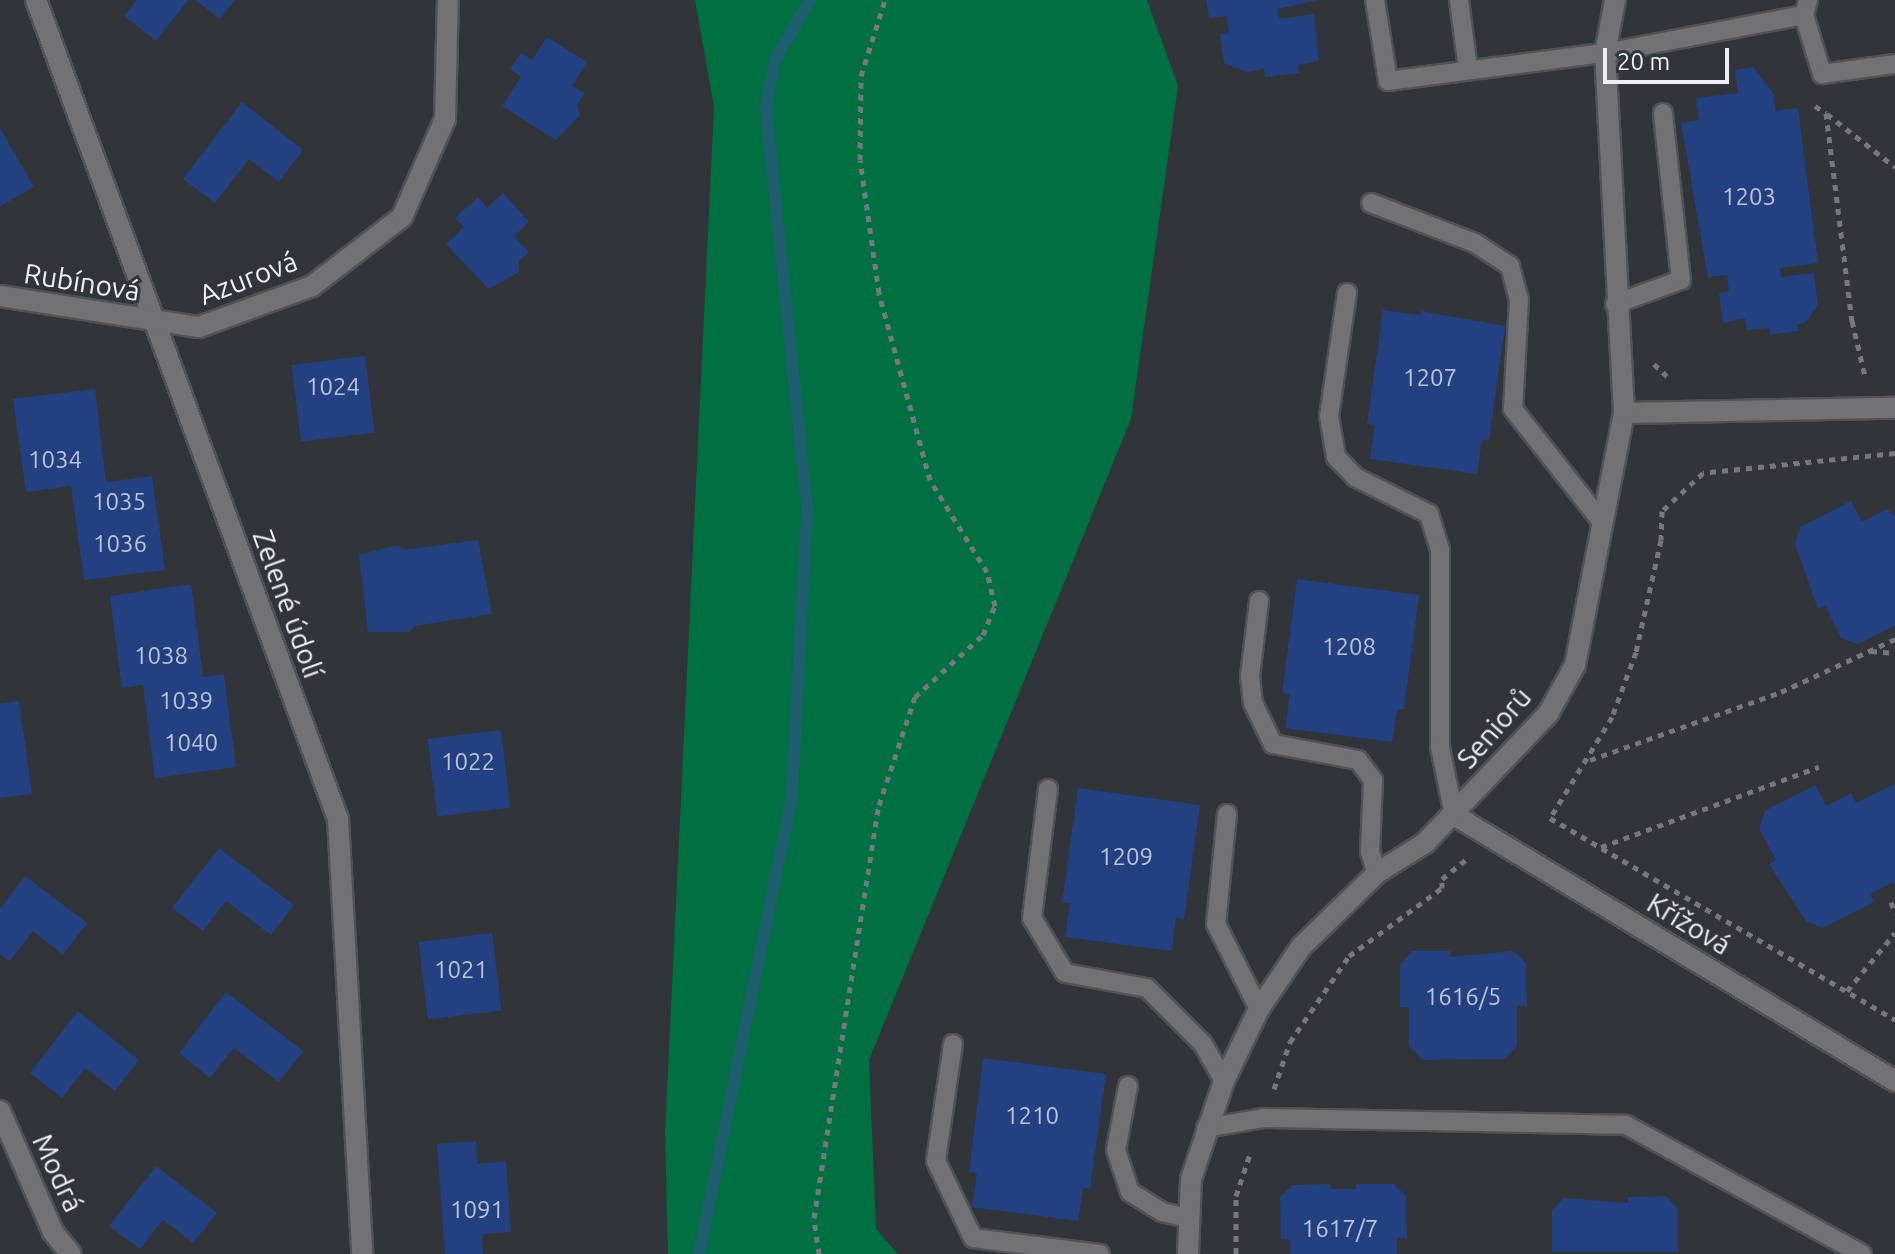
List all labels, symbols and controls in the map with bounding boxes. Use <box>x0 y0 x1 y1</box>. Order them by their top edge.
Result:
scale bar <box>1607 32 1733 82</box>
text: 20 m <box>1617 48 1670 75</box>
house number: 1203 <box>1722 183 1776 211</box>
street label: Azurová <box>194 244 302 312</box>
street label: Rubínová <box>22 256 142 308</box>
house number: 1207 <box>1403 364 1457 392</box>
house number: 1024 <box>306 373 360 401</box>
house number: 1034 <box>28 446 82 474</box>
house number: 1035 <box>92 488 146 516</box>
street label: Zelené údolí <box>246 526 330 682</box>
house number: 1036 <box>93 530 147 558</box>
house number: 1208 <box>1322 633 1376 661</box>
house number: 1038 <box>134 642 188 670</box>
street label: Seniorů <box>1450 681 1538 775</box>
house number: 1039 <box>159 687 213 715</box>
house number: 1040 <box>164 729 218 757</box>
house number: 1022 <box>441 748 495 776</box>
house number: 1209 <box>1099 843 1153 871</box>
street label: Křížová <box>1641 886 1737 962</box>
house number: 1021 <box>434 956 488 984</box>
house number: 1616/5 <box>1425 983 1501 1011</box>
house number: 1210 <box>1005 1102 1059 1130</box>
street label: Modrá <box>25 1129 91 1217</box>
house number: 1091 <box>450 1196 504 1224</box>
house number: 1617/7 <box>1302 1215 1378 1243</box>

